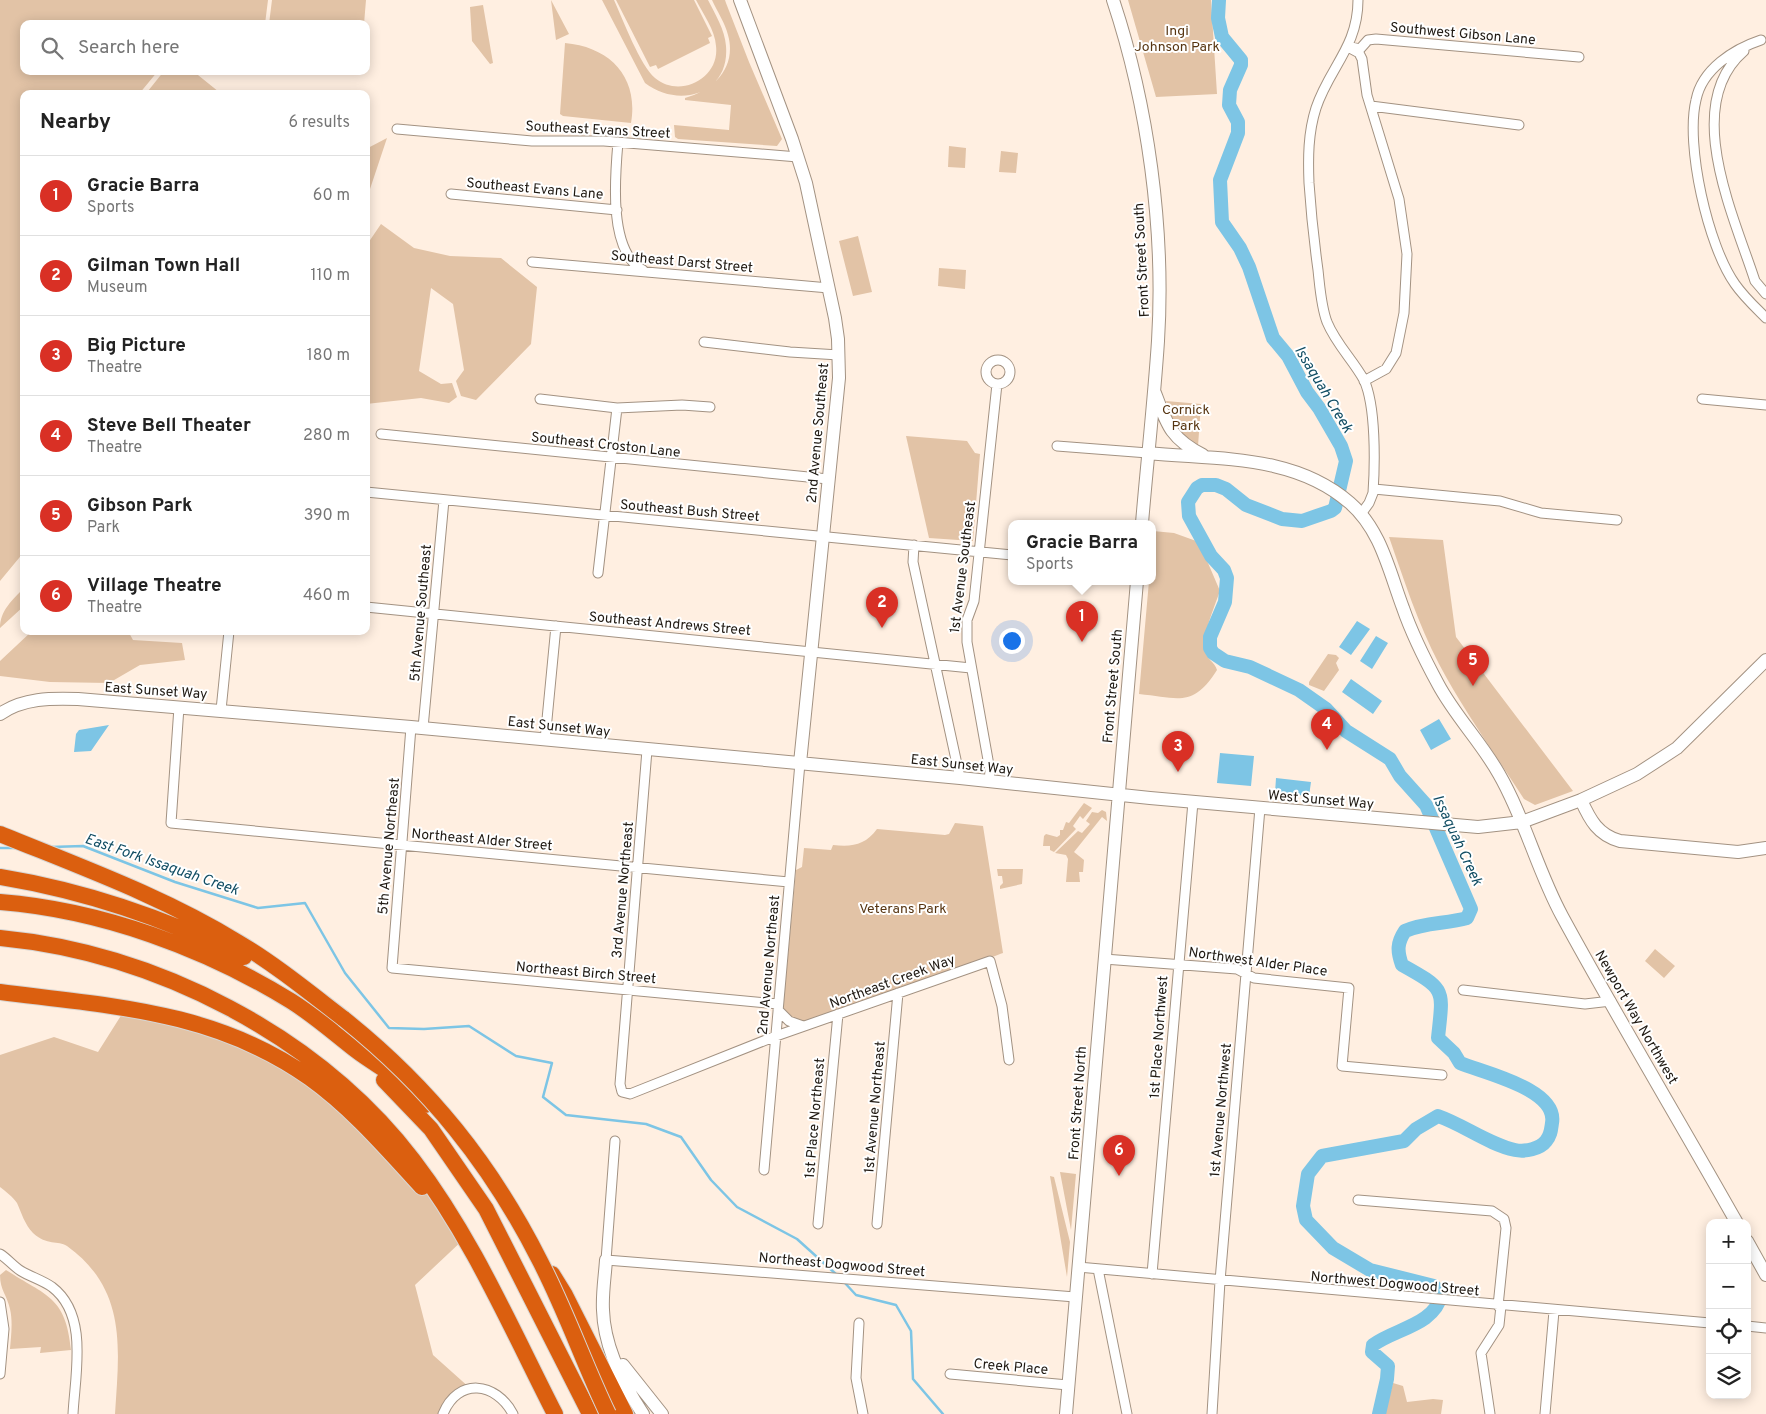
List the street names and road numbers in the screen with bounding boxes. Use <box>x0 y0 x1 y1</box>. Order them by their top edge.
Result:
street label: Southwest Gibson Lane <box>1389 20 1536 49</box>
street label: Southeast Evans Street <box>525 118 671 143</box>
street label: Southeast Evans Lane <box>466 175 604 204</box>
street label: Front Street South <box>1131 202 1154 318</box>
street label: Southeast Darst Street <box>610 248 754 277</box>
street label: 2nd Avenue Southeast <box>804 362 833 504</box>
street label: Southeast Croston Lane <box>530 429 681 462</box>
street label: Southeast Bush Street <box>619 497 760 526</box>
street label: 1st Avenue Southeast <box>947 500 980 634</box>
street label: 5th Avenue Southeast <box>407 544 436 683</box>
street label: Southeast Andrews Street <box>588 609 752 640</box>
street label: Front Street South <box>1100 628 1127 744</box>
street label: East Sunset Way <box>104 679 208 704</box>
street label: East Sunset Way <box>507 714 611 741</box>
street label: East Sunset Way <box>910 752 1014 779</box>
street label: 5th Avenue Northeast <box>375 777 404 915</box>
street label: West Sunset Way <box>1267 787 1375 814</box>
street label: 3rd Avenue Northeast <box>609 821 638 959</box>
street label: Northeast Alder Street <box>411 826 553 855</box>
street label: 2nd Avenue Northeast <box>755 894 784 1036</box>
street label: Northwest Alder Place <box>1187 944 1328 981</box>
street label: Newport Way Northwest <box>1590 948 1681 1088</box>
street label: Northeast Creek Way <box>827 952 958 1013</box>
street label: Northeast Birch Street <box>515 959 657 988</box>
street label: 1st Place Northwest <box>1147 975 1172 1099</box>
street label: 1st Avenue Northeast <box>861 1040 890 1174</box>
street label: 1st Avenue Northwest <box>1207 1042 1236 1178</box>
street label: Front Street North <box>1066 1046 1091 1161</box>
street label: 1st Place Northeast <box>802 1057 829 1179</box>
street label: Northeast Dogwood Street <box>758 1250 926 1281</box>
street label: Northwest Dogwood Street <box>1310 1269 1480 1300</box>
street label: Creek Place <box>973 1356 1049 1379</box>

